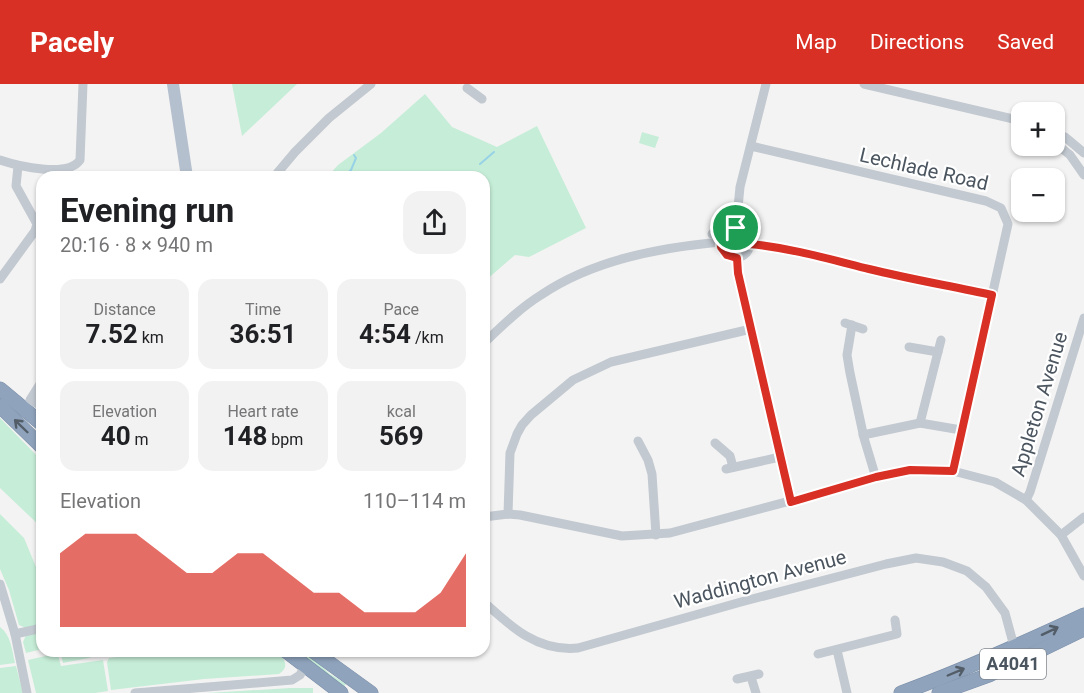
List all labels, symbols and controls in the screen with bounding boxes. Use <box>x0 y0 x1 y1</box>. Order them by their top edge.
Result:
text: Pacely <box>30 26 114 59</box>
text: Map <box>795 30 837 54</box>
text: Directions <box>870 30 964 54</box>
text: Saved <box>997 30 1054 54</box>
map controls <box>1011 102 1065 222</box>
button: + <box>1011 102 1065 156</box>
street label: Lechlade Road <box>857 143 991 195</box>
button: − <box>1011 168 1065 222</box>
text: Evening run <box>60 191 234 230</box>
button: share <box>403 191 466 254</box>
pin <box>710 202 761 253</box>
icon: arrive <box>719 211 752 244</box>
text: 20:16 · 8 × 940 m <box>60 233 213 257</box>
text: Distance <box>94 300 156 319</box>
text: Time <box>245 300 281 319</box>
text: Pace <box>384 300 419 319</box>
text: 7.52 <box>85 319 138 349</box>
text: 36:51 <box>229 319 296 349</box>
text: 4:54 <box>359 319 411 349</box>
text: km <box>138 328 164 347</box>
text: /km <box>411 328 444 347</box>
street label: Appleton Avenue <box>1006 329 1072 479</box>
text: Elevation <box>92 402 157 421</box>
text: Heart rate <box>227 402 299 421</box>
text: kcal <box>387 402 416 421</box>
one-way arrow <box>14 420 29 434</box>
text: 40 <box>101 421 131 451</box>
text: 148 <box>223 421 267 451</box>
text: 569 <box>379 421 424 451</box>
text: m <box>131 430 149 449</box>
text: bpm <box>267 430 303 449</box>
text: Elevation <box>60 489 141 513</box>
text: 110–114 m <box>363 489 466 513</box>
street label: Waddington Avenue <box>671 544 849 614</box>
one-way arrow <box>1040 624 1058 636</box>
road number: A4041 <box>980 649 1046 679</box>
one-way arrow <box>946 666 965 677</box>

